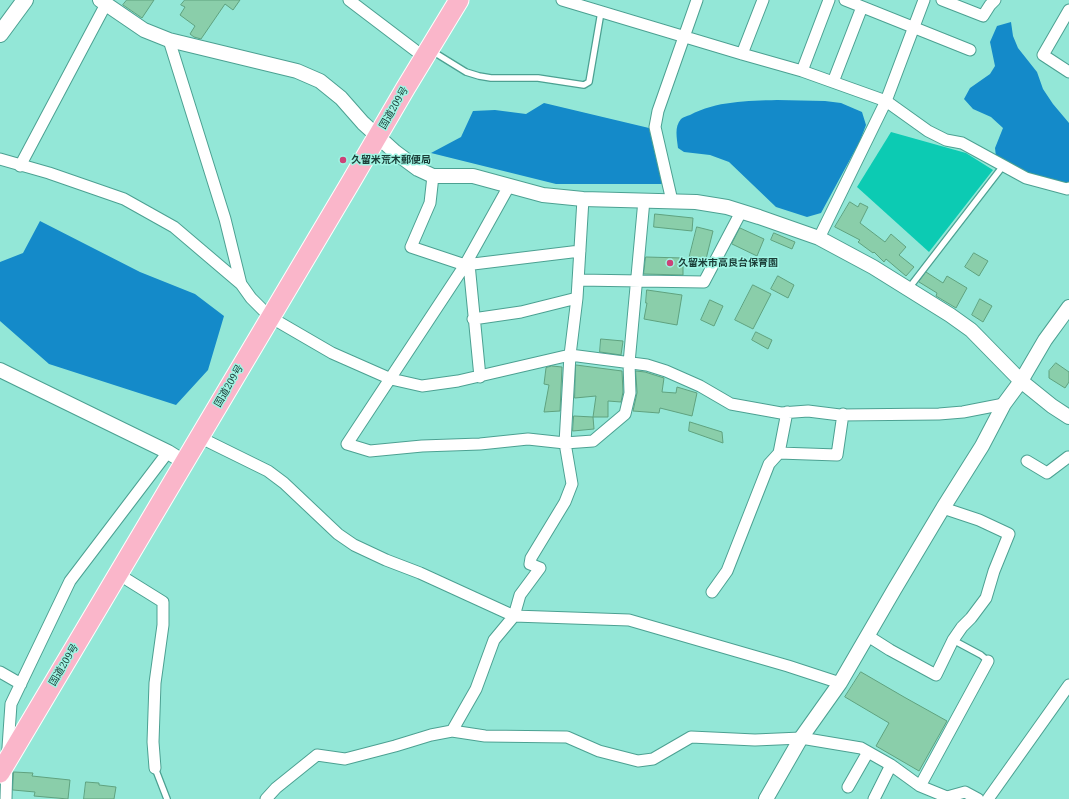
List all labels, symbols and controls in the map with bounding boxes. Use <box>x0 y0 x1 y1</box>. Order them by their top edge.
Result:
street label: 国道209号 <box>377 85 411 131</box>
place label: 久留米荒木郵便局 <box>351 154 431 166</box>
marker: 久留米荒木郵便局 <box>338 155 348 165</box>
place label: 久留米市高良台保育園 <box>678 257 778 269</box>
marker: 久留米市高良台保育園 <box>665 258 675 268</box>
street label: 国道209号 <box>212 363 246 409</box>
street label: 国道209号 <box>47 642 81 688</box>

